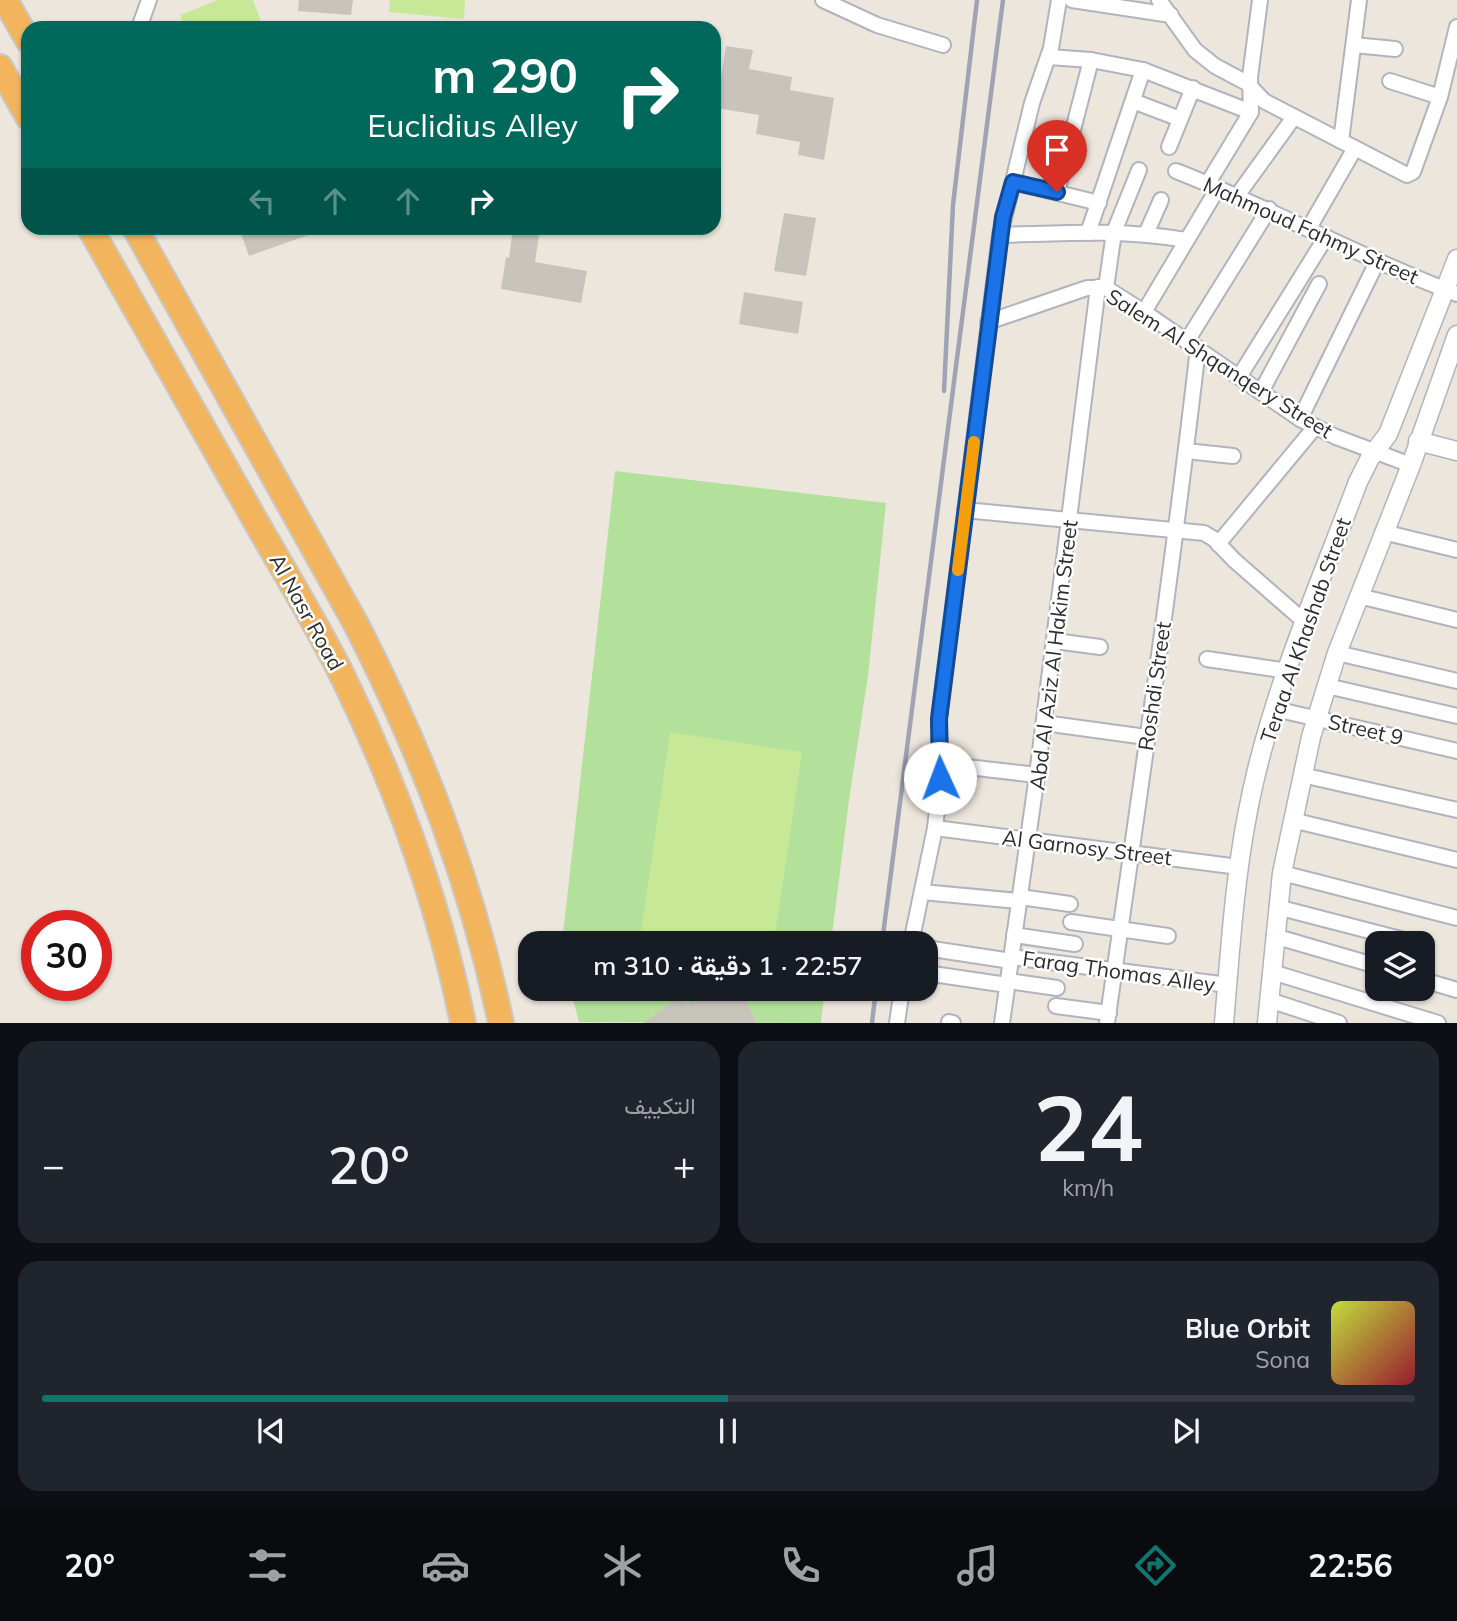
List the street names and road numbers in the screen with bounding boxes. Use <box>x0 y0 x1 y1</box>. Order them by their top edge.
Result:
street label: Mahmoud Fahmy Street <box>1199 171 1423 289</box>
street label: Salem Al Shqanqery Street <box>1102 283 1338 443</box>
street label: Teraa Al Khashab Street <box>1254 514 1356 746</box>
street label: Abd Al Aziz Al Hakim Street <box>1024 518 1082 792</box>
street label: Al Nasr Road <box>264 549 350 675</box>
street label: Roshdi Street <box>1132 620 1176 752</box>
street label: Street 9 <box>1326 708 1406 750</box>
street label: Al Garnosy Street <box>1001 824 1173 870</box>
street label: Farag Thomas Alley <box>1021 945 1217 997</box>

